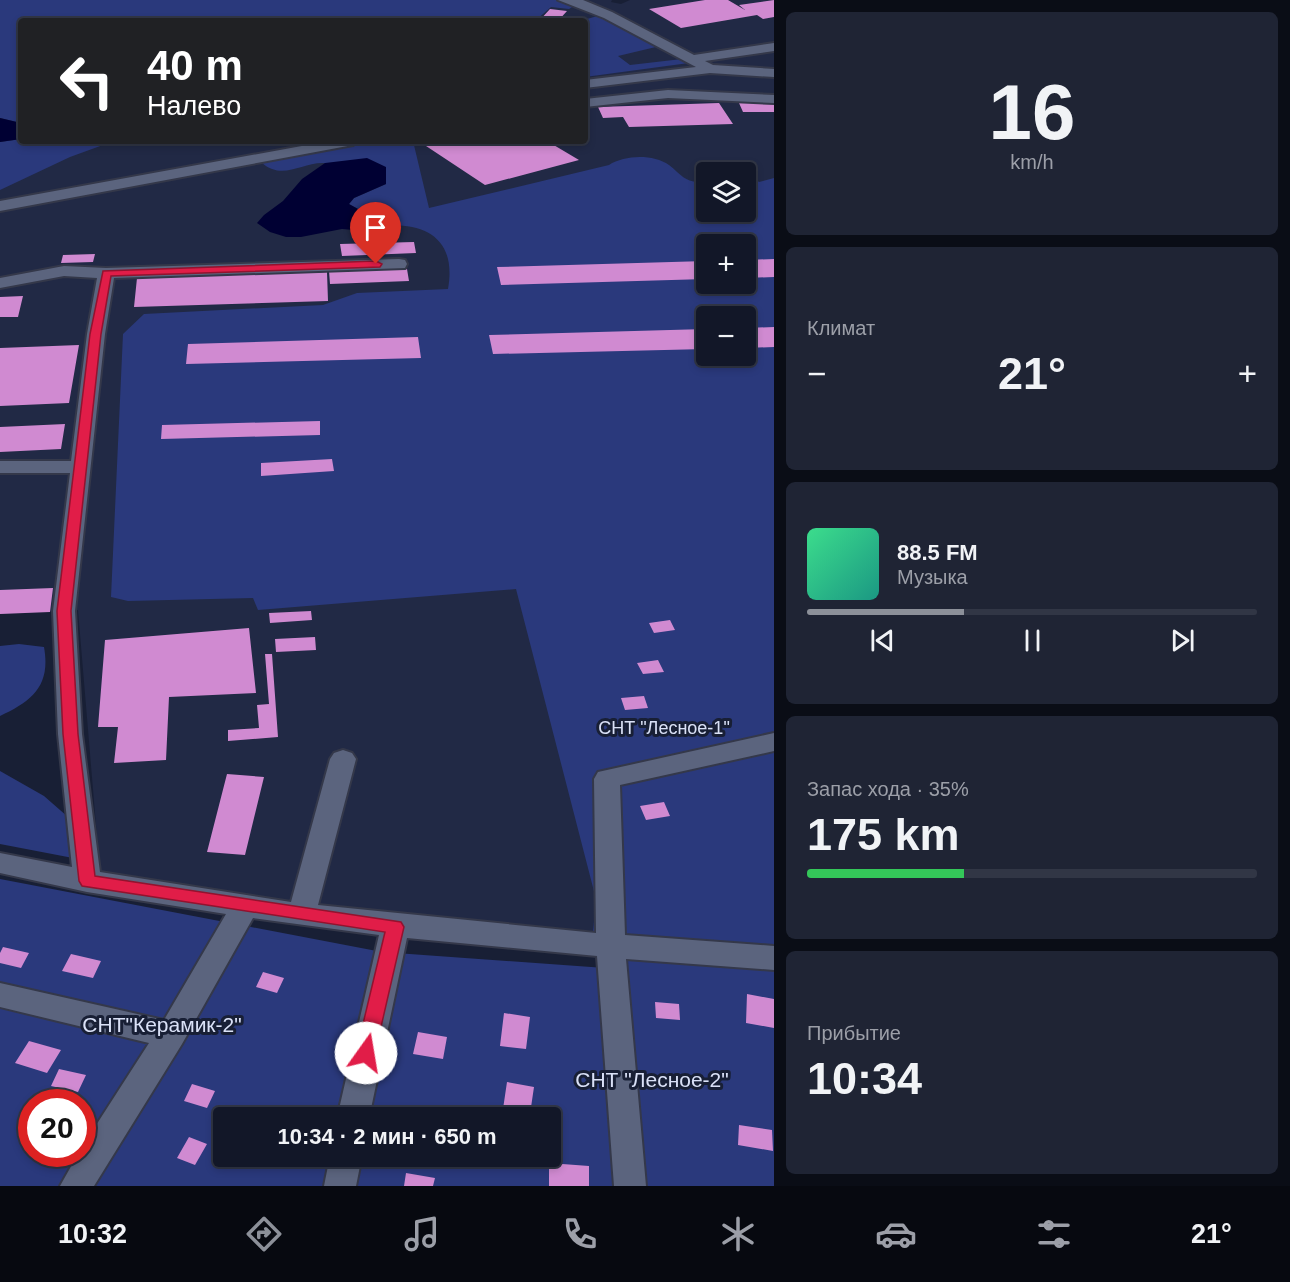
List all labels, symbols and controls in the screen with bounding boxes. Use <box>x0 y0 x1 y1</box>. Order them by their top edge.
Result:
icon: left <box>48 42 126 120</box>
text: 40 m <box>147 42 243 89</box>
text: 16 <box>989 68 1075 156</box>
text: Налево <box>147 91 241 121</box>
text: km/h <box>1010 151 1054 173</box>
map controls <box>696 162 756 366</box>
button: layers <box>696 162 756 222</box>
pin <box>350 202 401 264</box>
icon: arrive <box>359 211 392 244</box>
button: + <box>696 234 756 294</box>
button: − <box>696 306 756 366</box>
text: Климат <box>807 317 875 339</box>
text: 21° <box>998 348 1066 399</box>
text: − <box>807 355 826 392</box>
text: + <box>1238 355 1257 392</box>
text: 88.5 FM <box>897 540 978 565</box>
text: Музыка <box>897 566 968 588</box>
icon: previous <box>866 624 899 657</box>
icon: pause <box>1016 624 1049 657</box>
icon: next <box>1166 624 1199 657</box>
park label: СНТ "Лесное-1" <box>598 718 730 738</box>
text: Запас хода · 35% <box>807 778 969 800</box>
text: 175 km <box>807 809 960 860</box>
park label: СНТ"Керамик-2" <box>82 1013 242 1036</box>
position arrow <box>334 1021 398 1085</box>
text: Прибытие <box>807 1022 901 1044</box>
text: 10:34 <box>807 1053 922 1104</box>
park label: СНТ "Лесное-2" <box>575 1068 729 1091</box>
speed limit sign: 20 <box>18 1089 96 1167</box>
text: 10:34 · 2 мин · 650 m <box>277 1124 497 1149</box>
icon: directions <box>243 1213 285 1255</box>
icon: music <box>401 1213 443 1255</box>
icon: phone <box>559 1213 601 1255</box>
icon: climate <box>717 1213 759 1255</box>
icon: car <box>875 1213 917 1255</box>
icon: filters <box>1033 1213 1075 1255</box>
text: 10:32 <box>58 1219 127 1249</box>
text: 21° <box>1191 1219 1232 1249</box>

